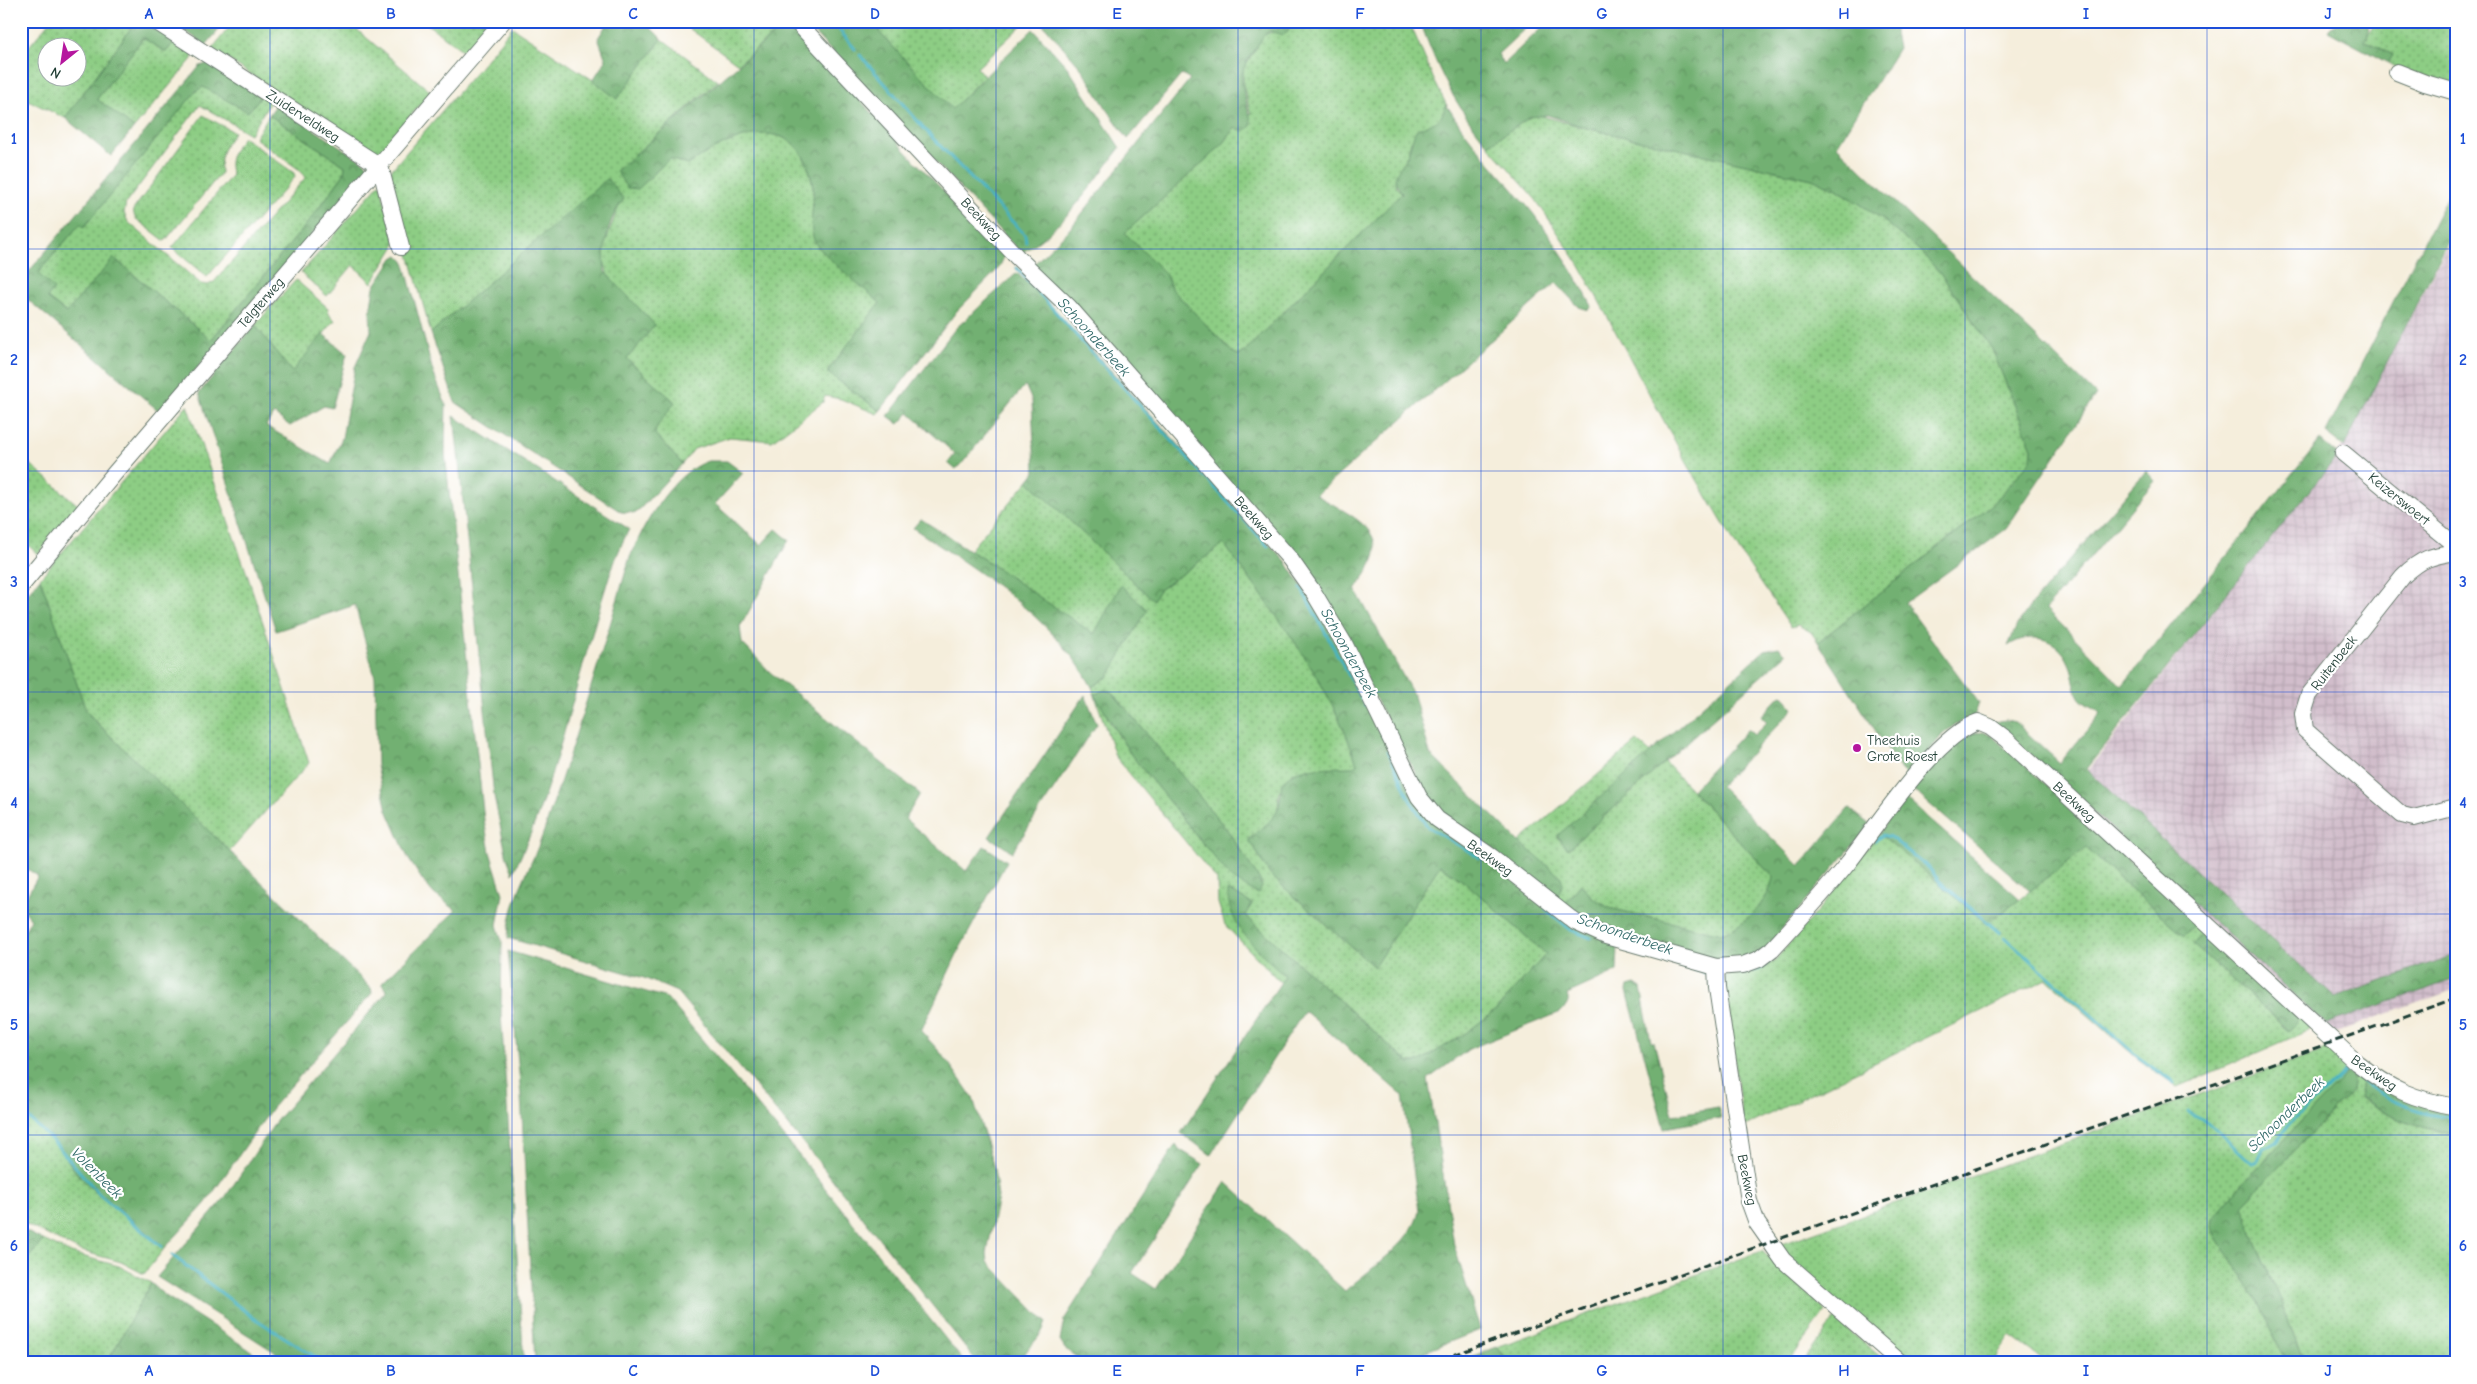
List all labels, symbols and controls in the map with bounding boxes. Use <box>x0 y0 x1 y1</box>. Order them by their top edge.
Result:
text: A <box>145 5 154 23</box>
text: B <box>386 5 396 23</box>
text: C <box>628 5 638 23</box>
text: D <box>870 5 880 23</box>
text: E <box>1112 5 1122 23</box>
text: F <box>1355 5 1365 23</box>
text: G <box>1596 5 1608 23</box>
text: H <box>1838 5 1850 23</box>
text: I <box>2083 5 2089 23</box>
text: J <box>2324 5 2332 23</box>
north arrow <box>38 38 88 88</box>
text: N <box>48 63 64 82</box>
street label: Zuiderveldweg <box>263 86 343 146</box>
text: 1 <box>11 130 17 148</box>
text: 1 <box>2460 130 2466 148</box>
street label: Beekweg <box>957 194 1005 244</box>
street label: Telgterweg <box>234 274 288 332</box>
water label: Schoonderbeek <box>1054 294 1134 381</box>
text: 2 <box>10 351 18 369</box>
text: 2 <box>2459 351 2467 369</box>
street label: Keizerswoert <box>2365 469 2434 530</box>
street label: Beekweg <box>1231 493 1277 543</box>
text: 3 <box>10 573 18 591</box>
text: 3 <box>2459 573 2467 591</box>
water label: Schoonderbeek <box>1317 605 1381 702</box>
street label: Ruitenbeek <box>2307 632 2361 694</box>
place label: Theehuis Grote Roest <box>1867 732 1938 765</box>
marker: Theehuis Grote Roest <box>1851 742 1863 754</box>
street label: Beekweg <box>2049 778 2099 826</box>
text: 4 <box>10 794 18 812</box>
text: 4 <box>2459 794 2467 812</box>
street label: Beekweg <box>1464 836 1516 880</box>
water label: Schoonderbeek <box>1575 909 1676 959</box>
text: 5 <box>10 1016 18 1034</box>
text: 5 <box>2459 1016 2467 1034</box>
street label: Beekweg <box>2348 1051 2400 1095</box>
water label: Schoonderbeek <box>2244 1072 2329 1155</box>
water label: Volenbeek <box>68 1144 127 1203</box>
street label: Beekweg <box>1734 1153 1760 1207</box>
text: 6 <box>10 1237 18 1255</box>
text: 6 <box>2459 1237 2467 1255</box>
text: A <box>145 1362 154 1380</box>
text: B <box>386 1362 396 1380</box>
text: C <box>628 1362 638 1380</box>
text: D <box>870 1362 880 1380</box>
text: E <box>1112 1362 1122 1380</box>
text: F <box>1355 1362 1365 1380</box>
text: G <box>1596 1362 1608 1380</box>
text: H <box>1838 1362 1850 1380</box>
text: I <box>2083 1362 2089 1380</box>
text: J <box>2324 1362 2332 1380</box>

